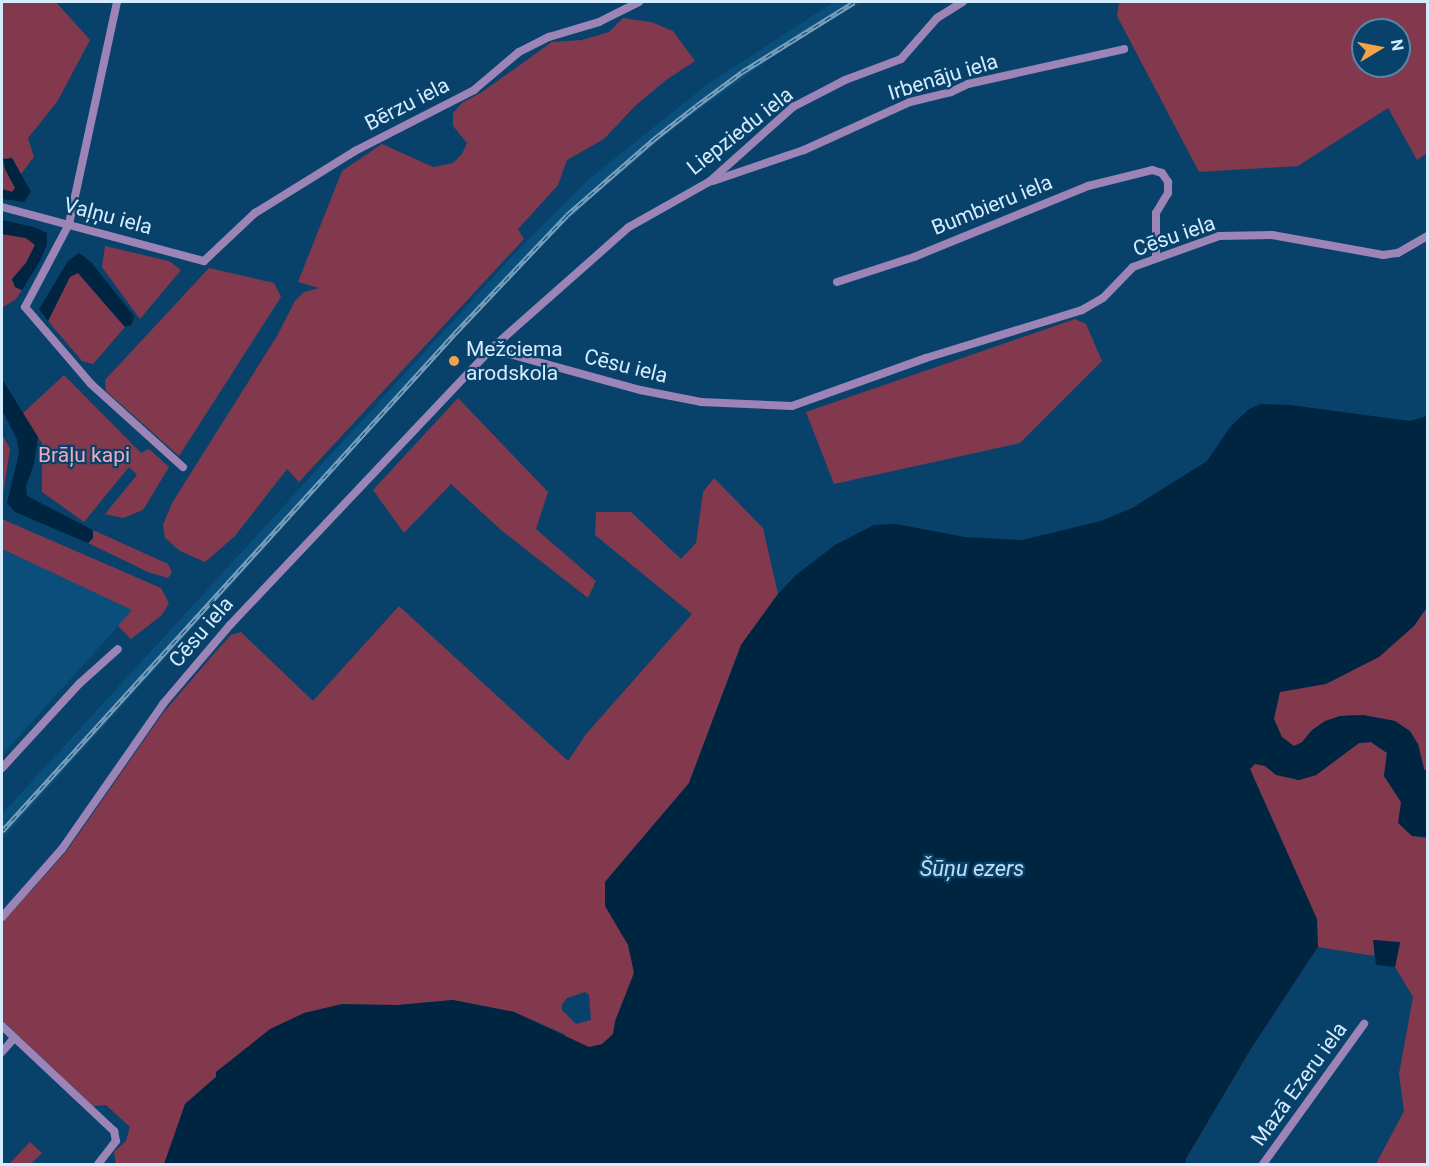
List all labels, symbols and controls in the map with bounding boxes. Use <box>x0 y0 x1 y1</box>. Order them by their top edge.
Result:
north arrow <box>1351 18 1411 78</box>
text: N <box>1387 38 1408 52</box>
street label: Irbenāju iela <box>885 48 1001 106</box>
street label: Bērzu iela <box>361 72 453 136</box>
street label: Liepziedu iela <box>682 82 798 180</box>
street label: Bumbieru iela <box>928 169 1056 241</box>
street label: Vaļņu iela <box>61 192 155 240</box>
street label: Cēsu iela <box>1130 210 1218 262</box>
place label: Mežciema arodskola <box>466 336 563 386</box>
street label: Cēsu iela <box>582 343 670 389</box>
marker: Mežciema arodskola <box>447 354 461 368</box>
park label: Brāļu kapi <box>38 442 130 468</box>
street label: Cēsu iela <box>164 592 238 672</box>
water label: Šūņu ezers <box>920 856 1024 882</box>
street label: Mazā Ezeru iela <box>1246 1017 1352 1151</box>

